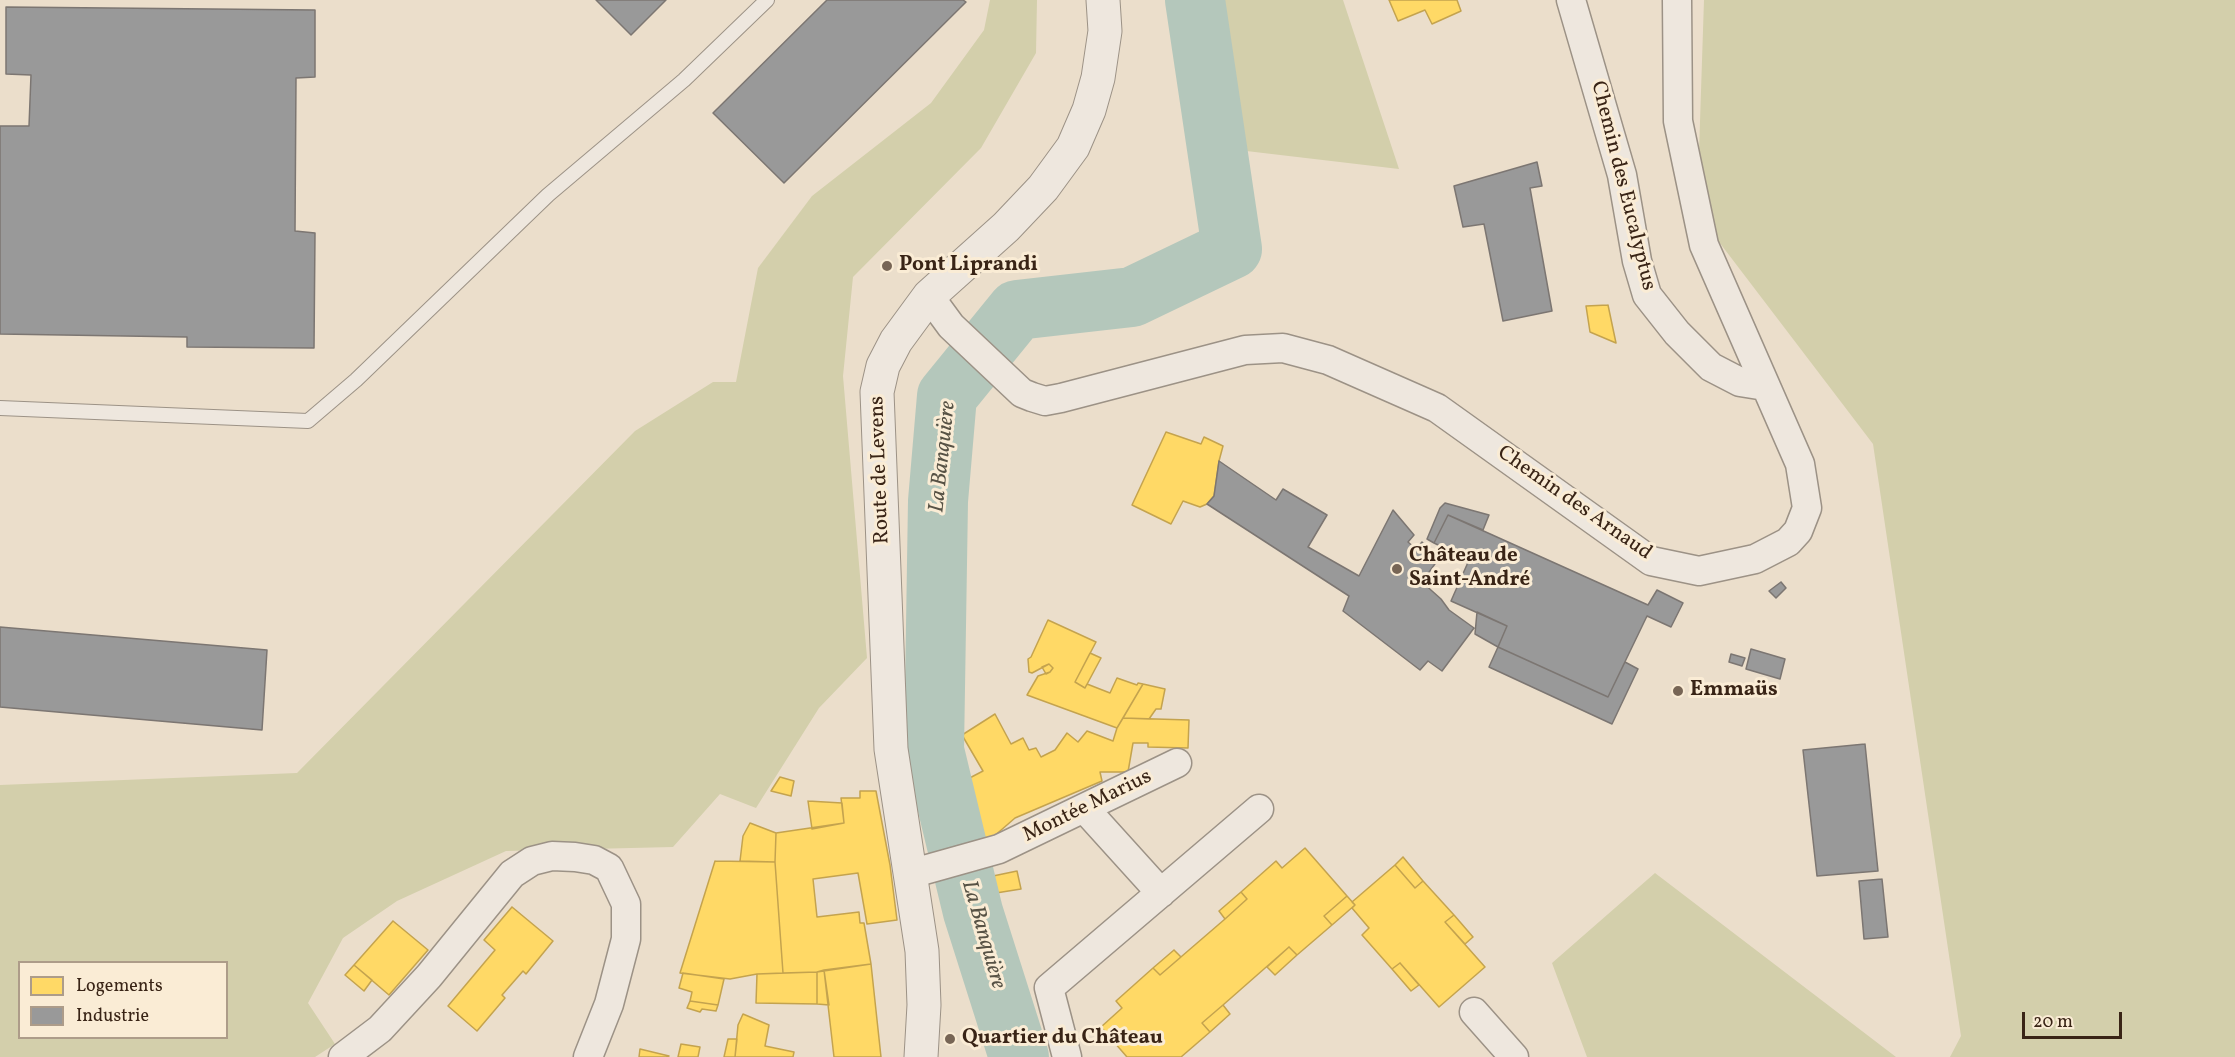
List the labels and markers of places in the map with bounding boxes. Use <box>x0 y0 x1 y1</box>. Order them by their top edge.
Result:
place label: Pont Liprandi <box>899 253 1038 279</box>
marker: Pont Liprandi <box>880 259 894 273</box>
place label: Château de Saint-André <box>1409 544 1530 594</box>
marker: Château de Saint-André <box>1390 562 1404 576</box>
place label: Emmaüs <box>1690 678 1778 704</box>
marker: Emmaüs <box>1671 684 1685 698</box>
place label: Quartier du Château <box>962 1026 1163 1052</box>
marker: Quartier du Château <box>943 1032 957 1046</box>

